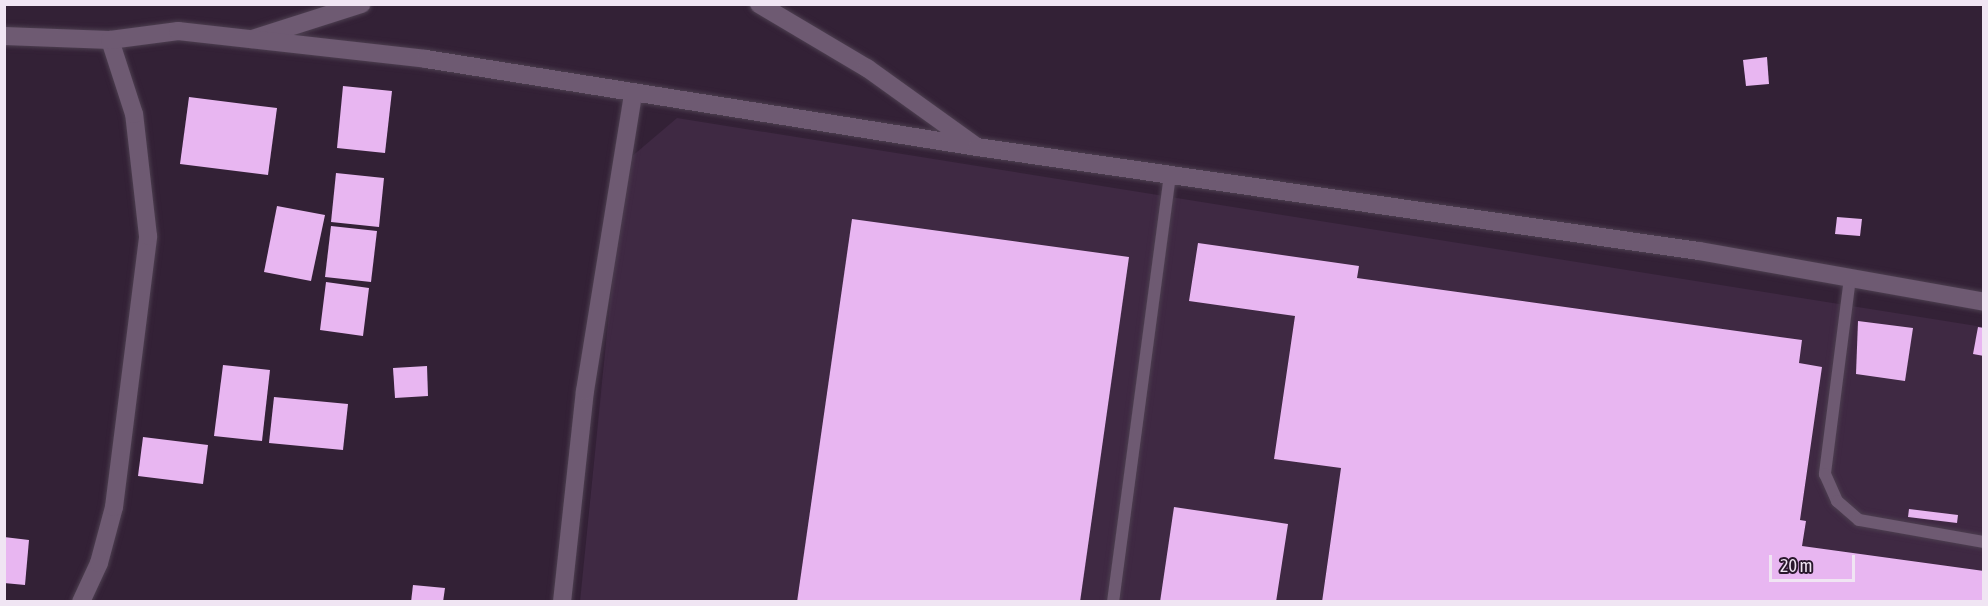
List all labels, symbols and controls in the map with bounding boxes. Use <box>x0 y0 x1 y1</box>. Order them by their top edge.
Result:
scale bar <box>1772 543 1858 581</box>
text: 20 m <box>1780 555 1812 576</box>

